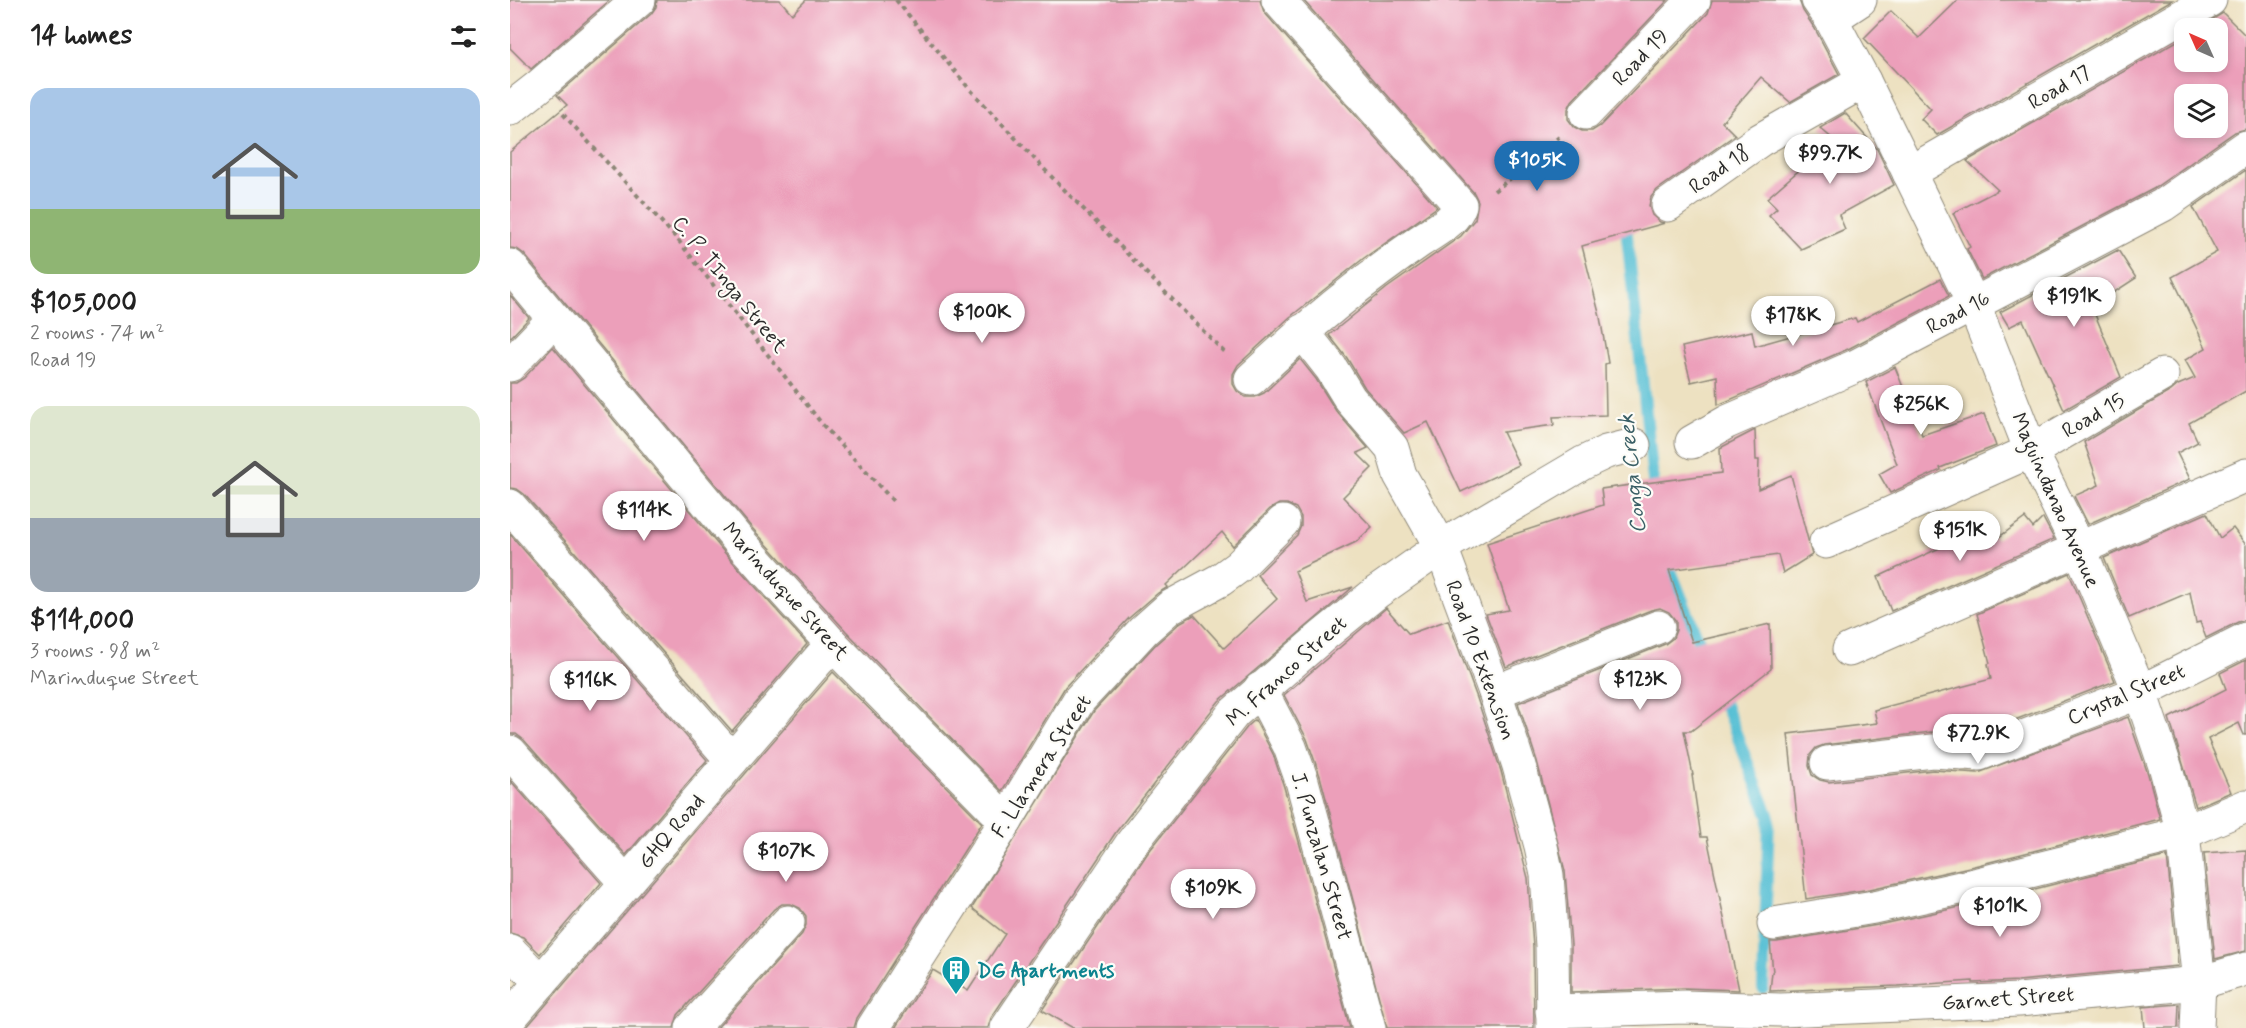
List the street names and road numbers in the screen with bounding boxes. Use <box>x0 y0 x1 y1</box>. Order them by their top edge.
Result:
street label: Road 19 <box>1606 23 1675 92</box>
street label: Road 17 <box>2023 59 2096 117</box>
street label: Road 18 <box>1683 139 1756 201</box>
street label: C. P. TInga Street <box>664 210 794 360</box>
street label: Road 16 <box>1922 284 1995 341</box>
street label: Road 15 <box>2057 387 2130 445</box>
street label: Maguindanao Avenue <box>2002 408 2106 593</box>
street label: Marinduque Street <box>716 516 855 667</box>
street label: Road 10 Extension <box>1438 577 1522 744</box>
street label: M. Franco Street <box>1220 610 1353 734</box>
street label: Crystal Street <box>2063 657 2190 732</box>
street label: F. Llamera Street <box>985 689 1099 843</box>
street label: J. Punzalan Street <box>1284 769 1358 944</box>
street label: GHQ Road <box>632 788 711 875</box>
street label: Garnet Street <box>1941 980 2075 1018</box>

